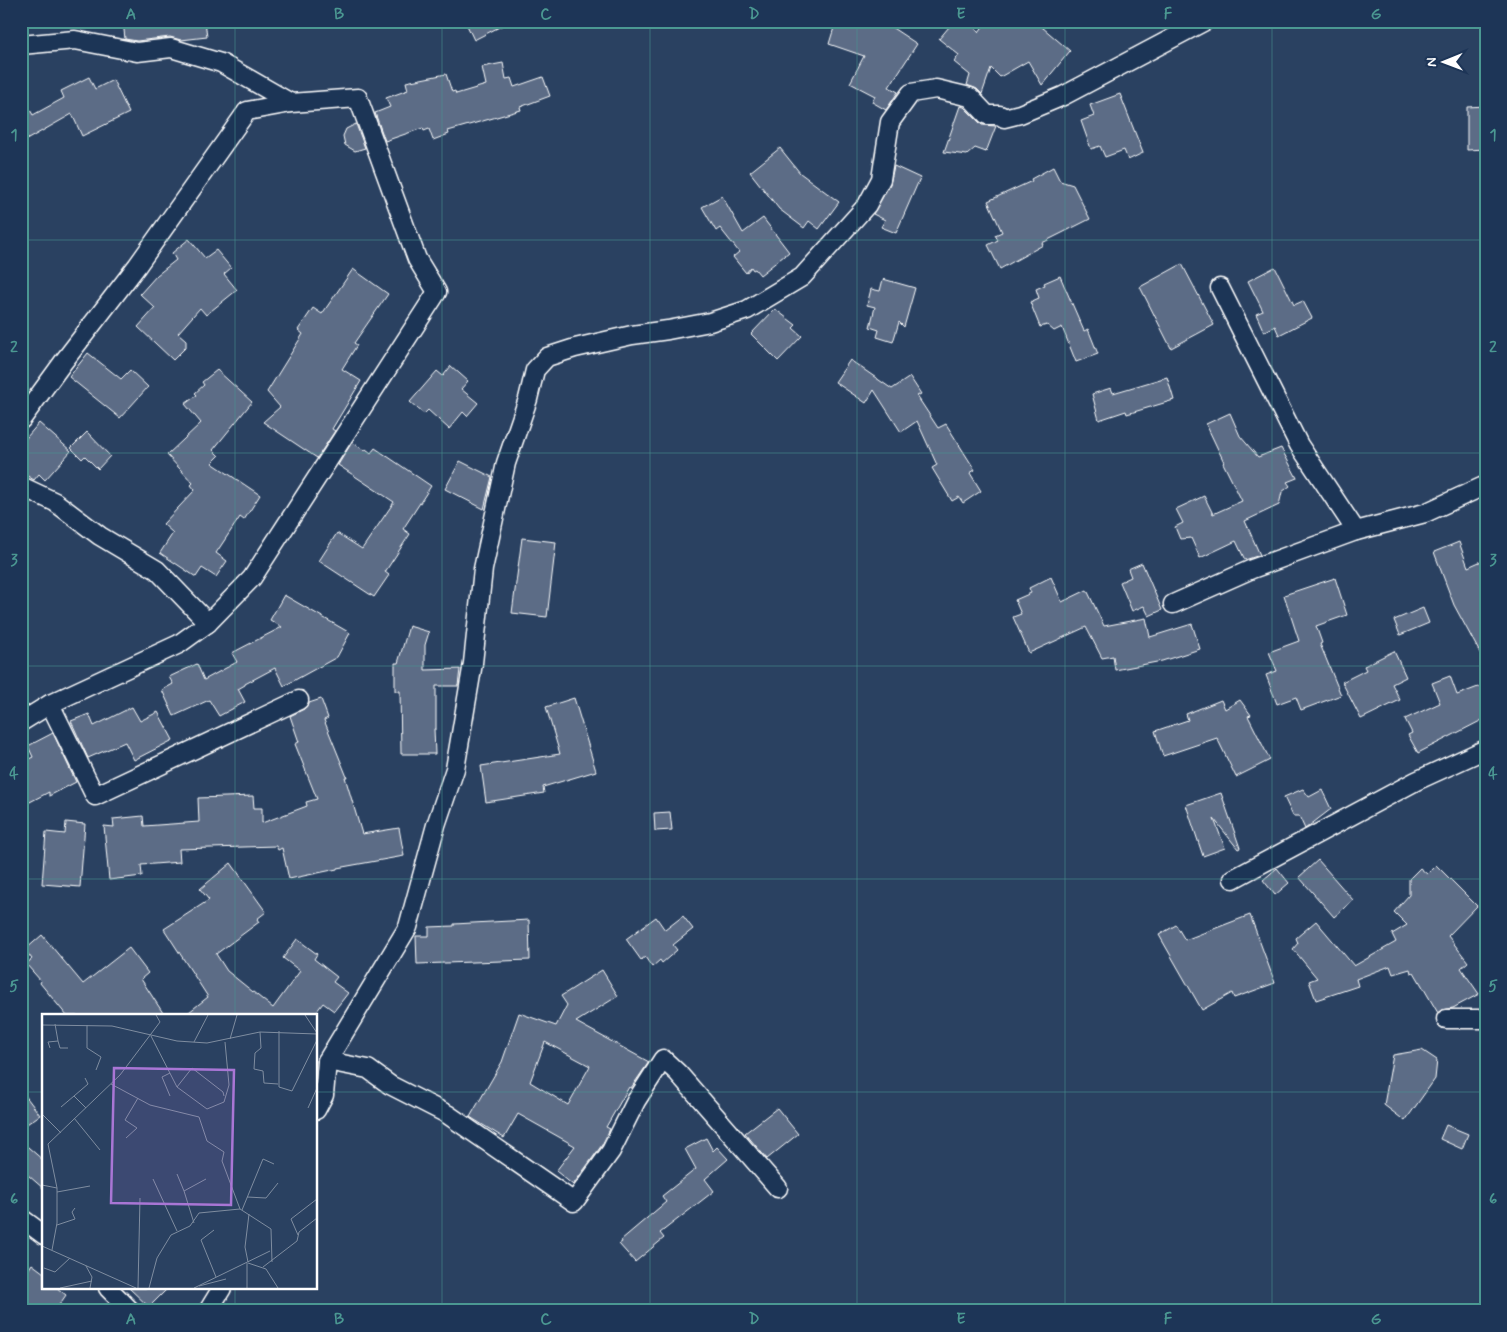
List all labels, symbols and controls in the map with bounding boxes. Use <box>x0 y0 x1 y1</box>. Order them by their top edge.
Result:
text: A <box>126 4 136 25</box>
text: B <box>334 4 344 25</box>
text: C <box>540 4 552 25</box>
text: D <box>748 4 760 25</box>
text: E <box>956 4 966 25</box>
text: F <box>1164 4 1173 25</box>
text: G <box>1371 4 1382 25</box>
north arrow <box>1420 38 1470 88</box>
text: N <box>1423 57 1441 67</box>
text: 1 <box>10 125 18 146</box>
text: 1 <box>1489 125 1497 146</box>
text: 2 <box>10 337 18 358</box>
text: 2 <box>1489 337 1497 358</box>
text: 3 <box>10 550 18 571</box>
text: 3 <box>1489 550 1497 571</box>
text: 4 <box>9 763 19 784</box>
text: 4 <box>1488 763 1498 784</box>
text: 5 <box>9 976 19 997</box>
text: 5 <box>1488 976 1498 997</box>
inset map <box>42 1014 318 1290</box>
text: 6 <box>10 1189 18 1210</box>
text: 6 <box>1489 1189 1497 1210</box>
text: A <box>126 1309 136 1330</box>
text: B <box>334 1309 344 1330</box>
text: C <box>540 1309 552 1330</box>
text: D <box>748 1309 760 1330</box>
text: E <box>956 1309 966 1330</box>
text: F <box>1164 1309 1173 1330</box>
text: G <box>1371 1309 1382 1330</box>

